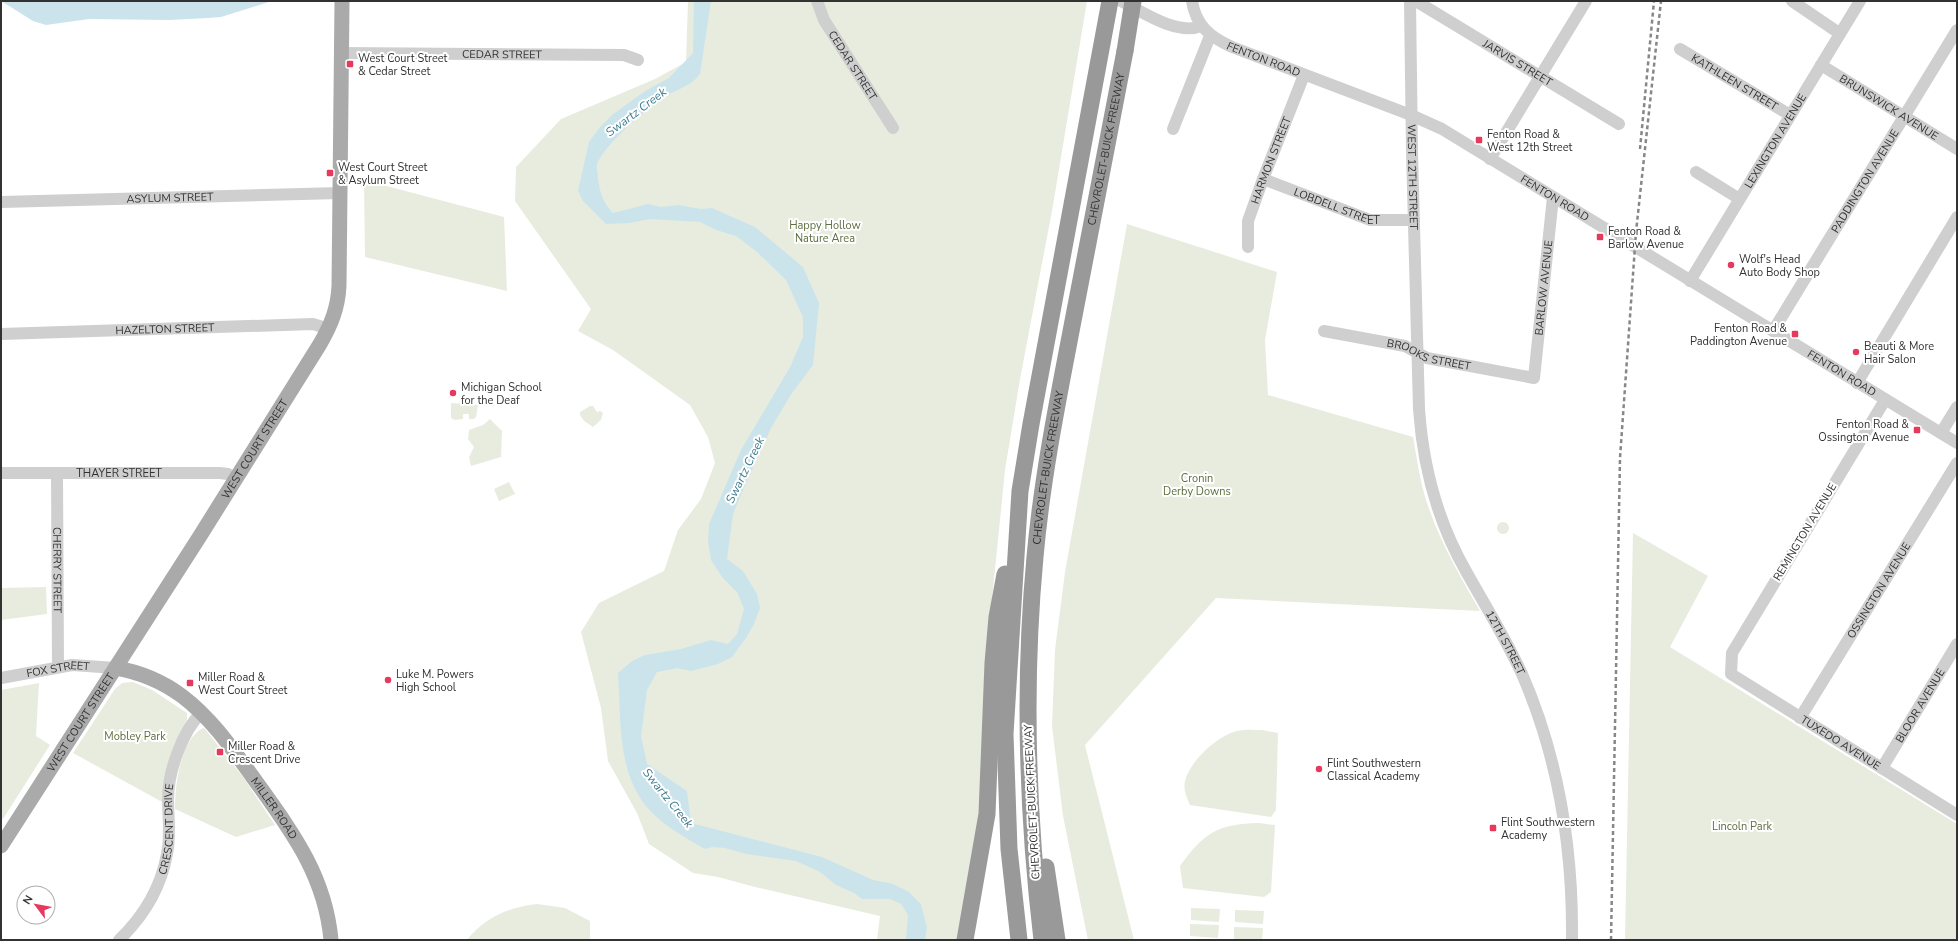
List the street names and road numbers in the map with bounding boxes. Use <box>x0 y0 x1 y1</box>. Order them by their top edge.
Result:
street label: CEDAR STREET <box>825 28 881 103</box>
street label: JARVIS STREET <box>1479 35 1556 90</box>
street label: FENTON ROAD <box>1224 38 1303 80</box>
street label: CEDAR STREET <box>462 46 542 62</box>
street label: KATHLEEN STREET <box>1689 50 1781 114</box>
street label: CHEVROLET-BUICK FREEWAY <box>1084 71 1128 227</box>
street label: BRUNSWICK AVENUE <box>1837 71 1941 143</box>
street label: LEXINGTON AVENUE <box>1741 91 1810 191</box>
street label: HARMON STREET <box>1247 114 1295 206</box>
street label: WEST 12TH STREET <box>1404 124 1422 230</box>
street label: PADDINGTON AVENUE <box>1827 126 1902 235</box>
street label: FENTON ROAD <box>1518 171 1592 225</box>
street label: LOBDELL STREET <box>1292 184 1380 228</box>
street label: ASYLUM STREET <box>126 189 214 206</box>
street label: BARLOW AVENUE <box>1531 239 1556 336</box>
street label: HAZELTON STREET <box>115 320 215 338</box>
street label: BROOKS STREET <box>1386 335 1472 374</box>
street label: FENTON ROAD <box>1805 346 1879 400</box>
street label: CHEVROLET-BUICK FREEWAY <box>1029 389 1067 545</box>
street label: WEST COURT STREET <box>218 396 291 502</box>
street label: THAYER STREET <box>76 466 162 481</box>
street label: REMINGTON AVENUE <box>1770 480 1840 584</box>
street label: CHERRY STREET <box>50 527 65 613</box>
street label: OSSINGTON AVENUE <box>1843 539 1914 641</box>
street label: 12TH STREET <box>1482 608 1529 677</box>
street label: FOX STREET <box>25 657 91 681</box>
street label: BLOOR AVENUE <box>1892 666 1948 745</box>
street label: WEST COURT STREET <box>43 670 118 775</box>
street label: TUXEDO AVENUE <box>1798 712 1884 773</box>
street label: CHEVROLET-BUICK FREEWAY <box>1020 724 1044 880</box>
street label: MILLER ROAD <box>248 774 301 842</box>
street label: CRESCENT DRIVE <box>155 783 177 876</box>

